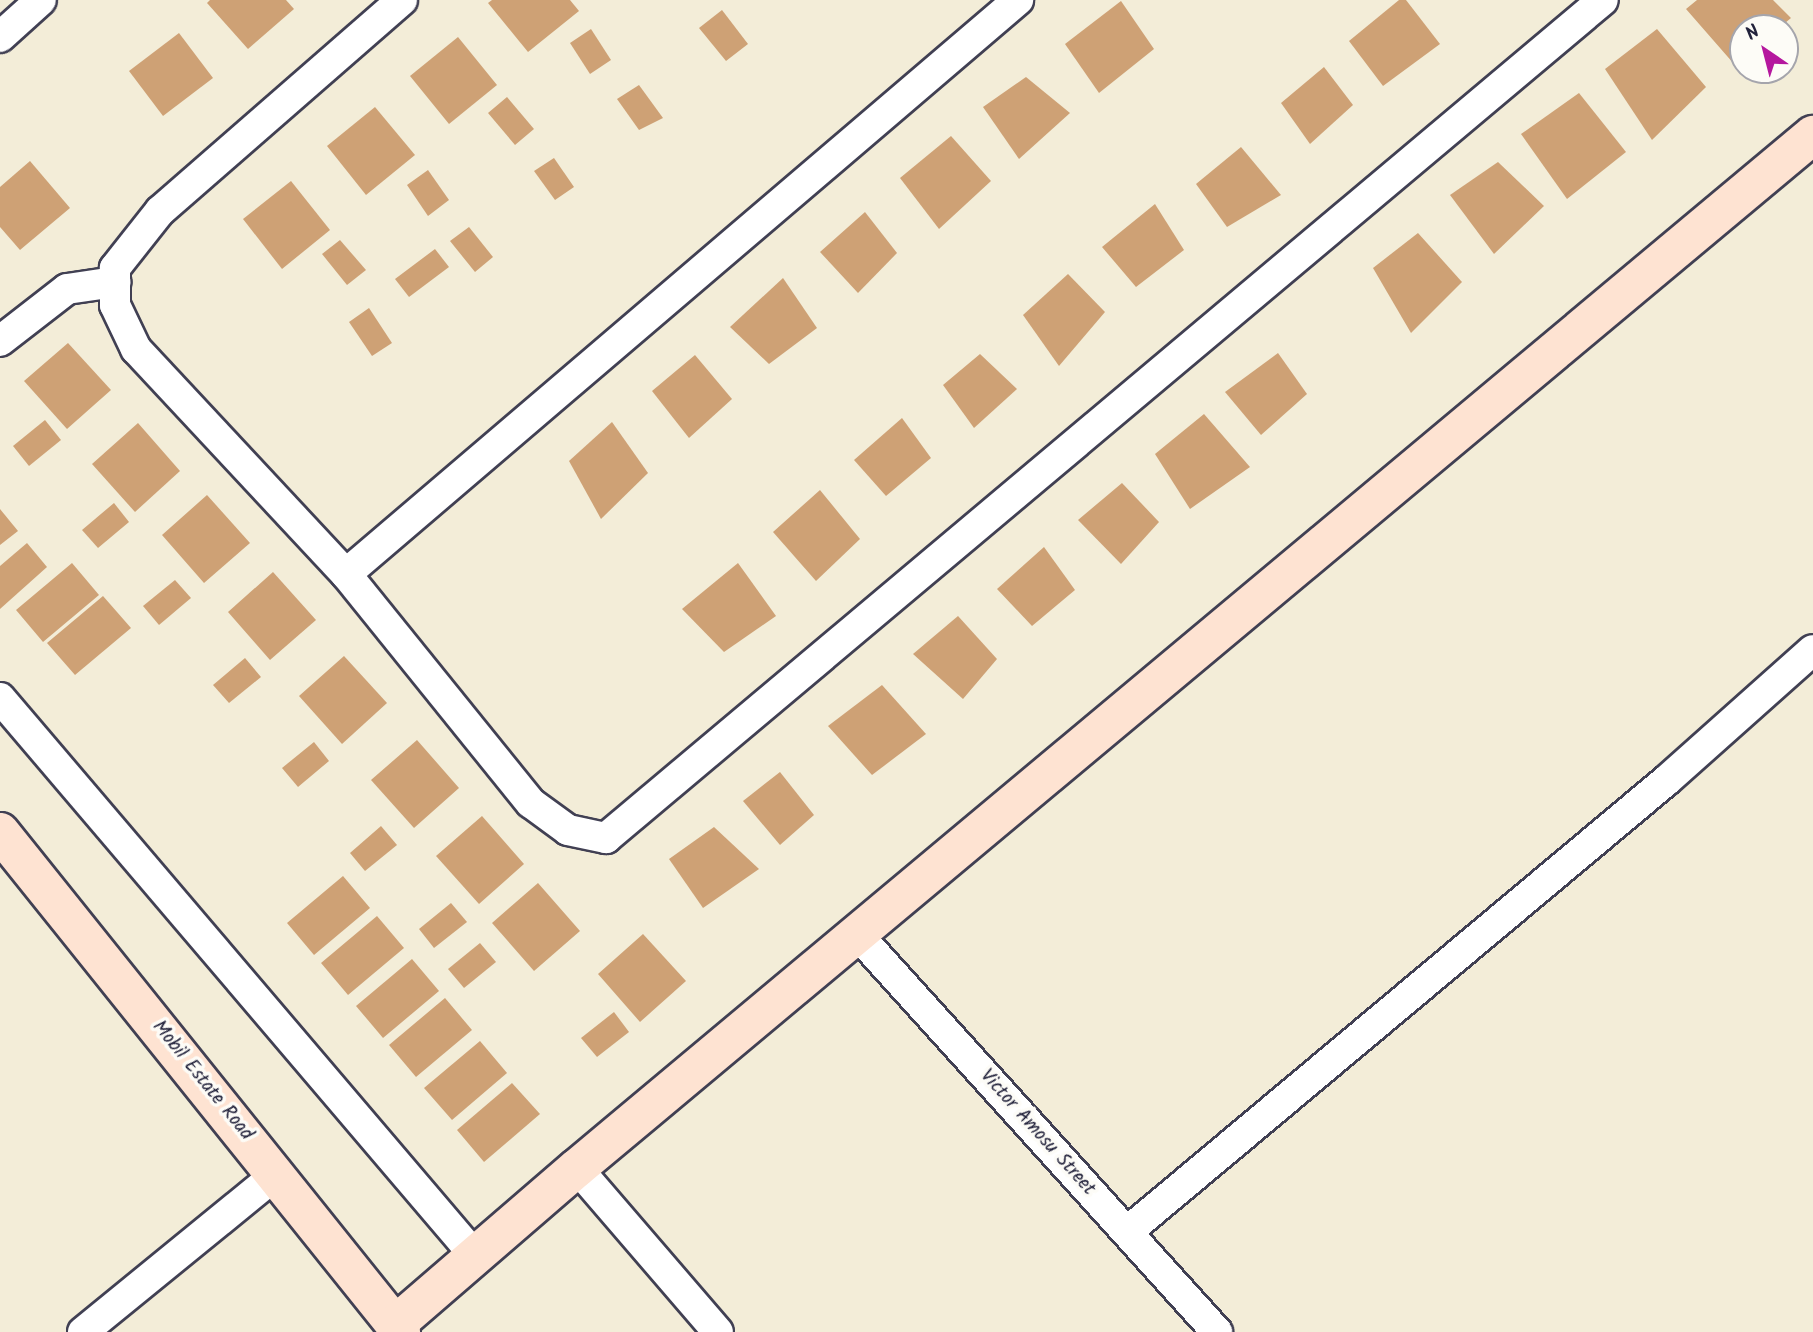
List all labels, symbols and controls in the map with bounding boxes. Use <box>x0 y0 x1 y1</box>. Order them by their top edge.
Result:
north arrow <box>1729 14 1799 84</box>
text: N <box>1740 18 1767 49</box>
street label: Mobil Estate Road <box>147 1017 257 1145</box>
street label: Victor Amosu Street <box>975 1065 1099 1201</box>

